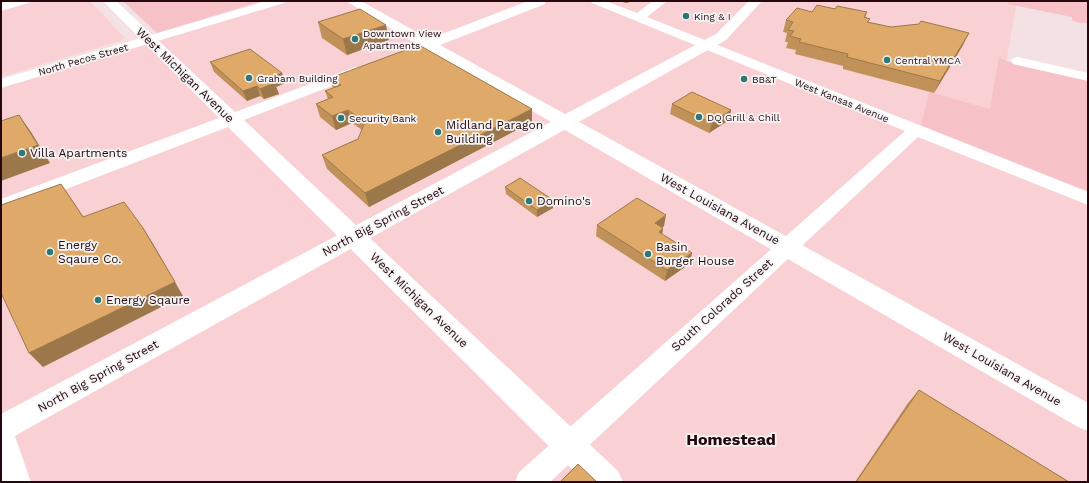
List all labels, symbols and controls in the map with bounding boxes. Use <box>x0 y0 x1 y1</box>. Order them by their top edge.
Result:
marker: King & I <box>681 11 691 21</box>
place label: King & I <box>694 11 731 22</box>
street label: West Michigan Avenue <box>133 24 237 126</box>
place label: Downtown View Apartments <box>363 28 442 51</box>
marker: Downtown View Apartments <box>350 34 360 44</box>
street label: North Pecos Street <box>37 41 130 78</box>
marker: Central YMCA <box>882 55 892 65</box>
place label: Central YMCA <box>895 55 961 66</box>
marker: Graham Building <box>244 73 254 83</box>
place label: Graham Building <box>257 73 338 84</box>
marker: BB&T <box>739 74 749 84</box>
place label: BB&T <box>752 74 777 85</box>
street label: West Kansas Avenue <box>793 76 891 125</box>
marker: DQ Grill & Chill <box>694 112 704 122</box>
place label: DQ Grill & Chill <box>707 112 780 123</box>
marker: Security Bank <box>336 113 346 123</box>
place label: Security Bank <box>349 113 417 124</box>
place label: Midland Paragon Building <box>446 118 543 146</box>
marker: Midland Paragon Building <box>433 127 443 137</box>
place label: Villa Apartments <box>30 146 127 160</box>
marker: Villa Apartments <box>17 148 27 158</box>
street label: West Louisiana Avenue <box>658 170 782 248</box>
street label: North Big Spring Street <box>320 183 446 259</box>
place label: Domino's <box>537 194 591 208</box>
marker: Domino's <box>524 196 534 206</box>
place label: Energy Sqaure Co. <box>58 238 122 266</box>
place label: Basin Burger House <box>656 240 734 268</box>
marker: Energy Sqaure Co. <box>45 247 55 257</box>
street label: West Michigan Avenue <box>367 249 471 351</box>
marker: Basin Burger House <box>643 249 653 259</box>
street label: South Colorado Street <box>668 256 776 354</box>
place label: Energy Sqaure <box>106 293 190 307</box>
marker: Energy Sqaure <box>93 295 103 305</box>
street label: West Louisiana Avenue <box>940 329 1064 409</box>
street label: North Big Spring Street <box>35 337 161 415</box>
district label: Homestead <box>686 430 776 449</box>

